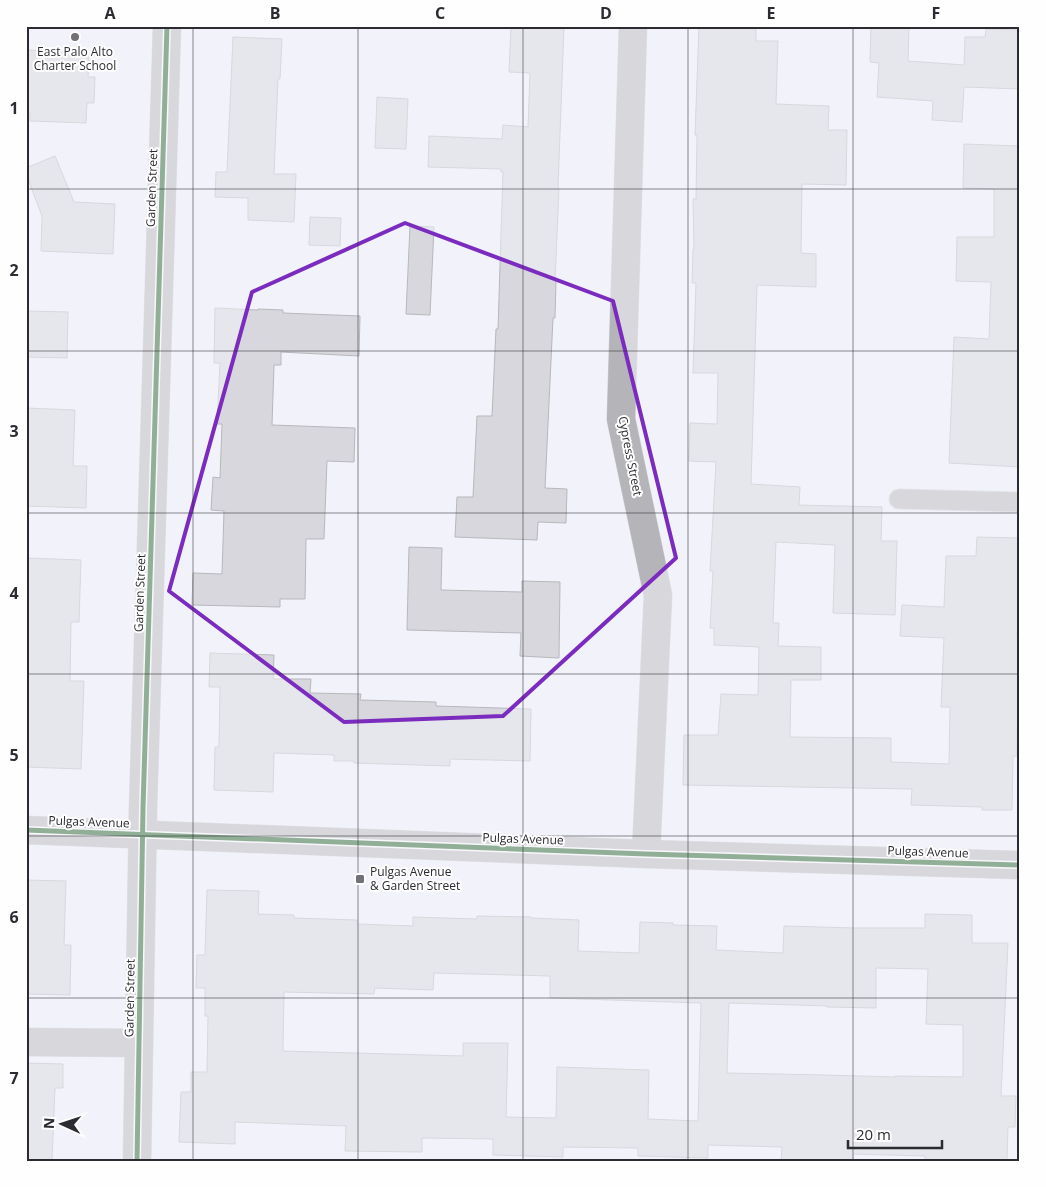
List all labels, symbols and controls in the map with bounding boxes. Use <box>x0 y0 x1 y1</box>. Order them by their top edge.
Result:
text: A <box>104 2 116 24</box>
text: B <box>270 2 280 24</box>
text: C <box>435 2 445 24</box>
text: D <box>600 2 612 24</box>
text: E <box>767 2 776 24</box>
text: F <box>932 2 940 24</box>
marker: East Palo Alto Charter School <box>69 31 81 43</box>
place label: East Palo Alto Charter School <box>34 43 116 74</box>
text: 1 <box>9 97 19 119</box>
street label: Garden Street <box>142 149 161 227</box>
text: 2 <box>9 259 19 281</box>
street label: Cypress Street <box>614 415 647 497</box>
text: 3 <box>9 420 19 442</box>
street label: Garden Street <box>130 554 149 632</box>
text: 4 <box>9 582 19 604</box>
text: 5 <box>9 744 19 766</box>
street label: Pulgas Avenue <box>48 812 130 831</box>
street label: Pulgas Avenue <box>482 829 564 848</box>
street label: Pulgas Avenue <box>887 842 969 861</box>
place label: Pulgas Avenue & Garden Street <box>370 863 460 894</box>
marker: Pulgas Avenue & Garden Street <box>354 873 366 885</box>
text: 6 <box>9 906 19 928</box>
street label: Garden Street <box>120 959 139 1037</box>
text: 7 <box>9 1067 19 1089</box>
north arrow <box>38 1100 88 1150</box>
text: N <box>39 1117 58 1129</box>
scale bar <box>848 1117 942 1149</box>
text: 20 m <box>856 1124 891 1144</box>

